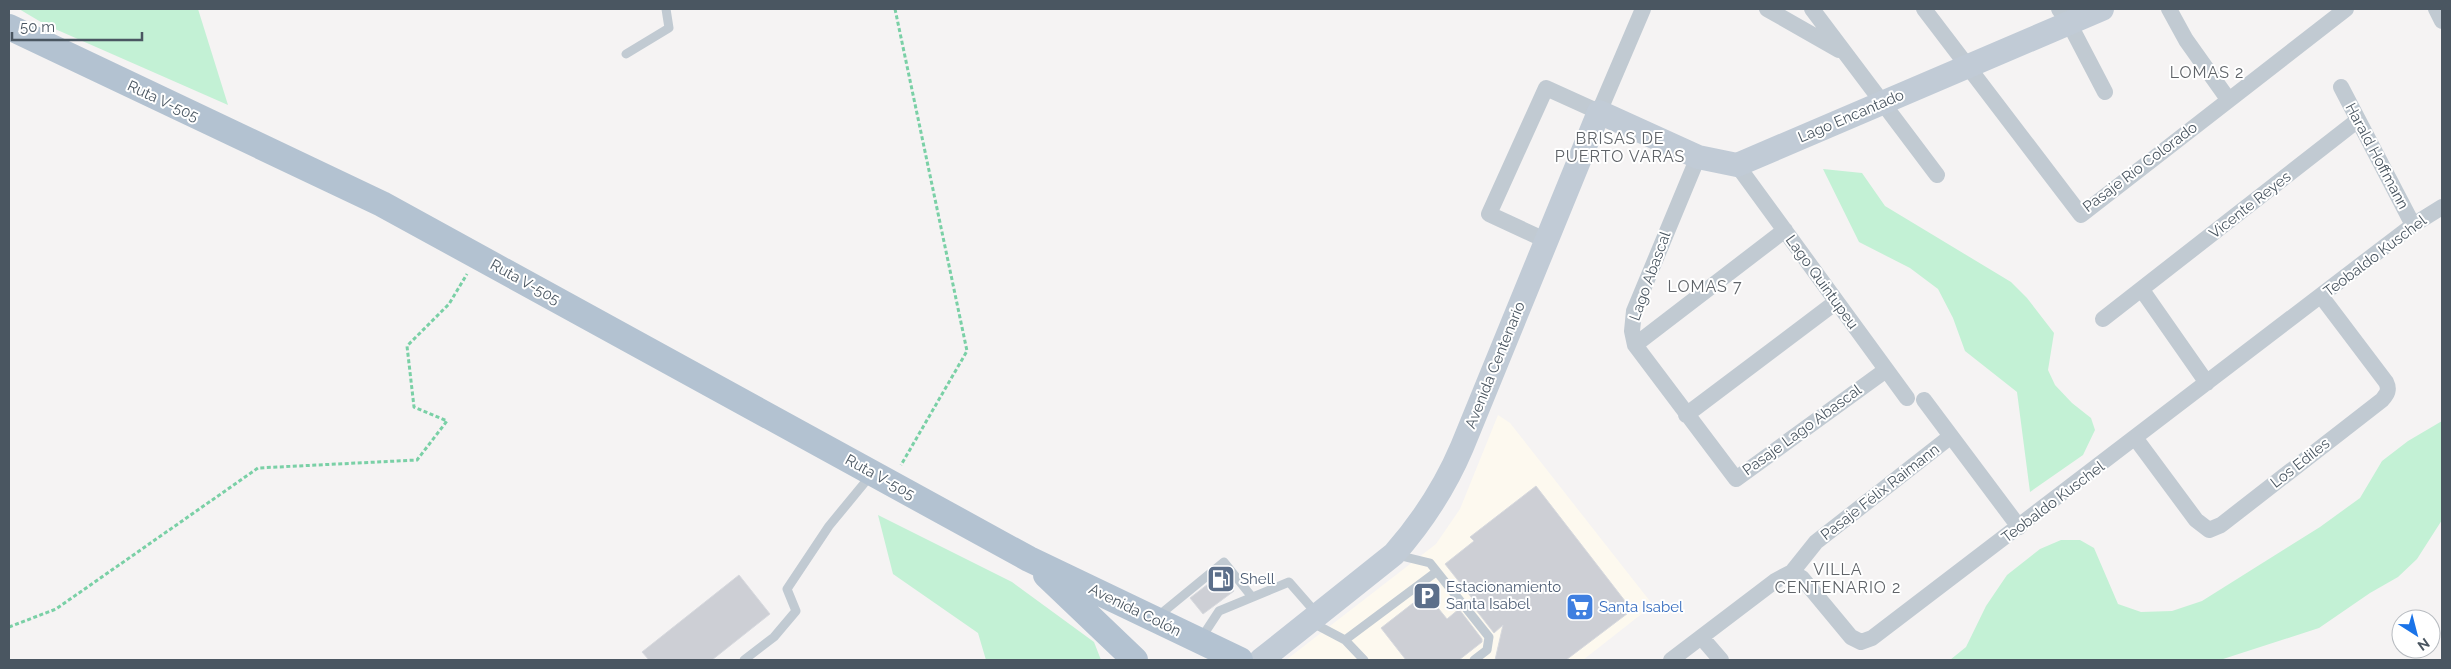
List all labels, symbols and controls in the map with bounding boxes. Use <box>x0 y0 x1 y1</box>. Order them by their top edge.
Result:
scale bar <box>12 10 142 42</box>
text: 50 m <box>20 18 55 36</box>
district label: LOMAS 2 <box>2170 63 2244 82</box>
street label: Ruta V-505 <box>124 77 202 125</box>
street label: Lago Encantado <box>1795 86 1907 146</box>
street label: Harald Hoffmann <box>2341 100 2413 212</box>
street label: Pasaje Río Colorado <box>2079 118 2201 216</box>
district label: BRISAS DE PUERTO VARAS <box>1555 129 1685 166</box>
street label: Vicente Reyes <box>2206 168 2294 242</box>
street label: Teobaldo Kuschel <box>2320 211 2431 301</box>
street label: Lago Abascal <box>1626 228 1675 323</box>
street label: Lago Quintupeu <box>1782 231 1862 333</box>
street label: Ruta V-505 <box>487 256 563 308</box>
district label: LOMAS 7 <box>1668 277 1742 296</box>
street label: Avenida Centenario <box>1461 299 1529 431</box>
street label: Pasaje Lago Abascal <box>1739 380 1866 479</box>
street label: Los Ediles <box>2267 434 2333 492</box>
street label: Pasaje Félix Raimann <box>1817 440 1943 544</box>
street label: Ruta V-505 <box>842 451 918 503</box>
street label: Teobaldo Kuschel <box>1998 457 2109 547</box>
district label: VILLA CENTENARIO 2 <box>1775 560 1901 597</box>
fuel station icon: Shell <box>1206 564 1236 594</box>
place label: Shell <box>1240 570 1276 588</box>
place label: Estacionamiento Santa Isabel <box>1446 578 1561 613</box>
street label: Avenida Colón <box>1086 580 1184 640</box>
parking icon: Estacionamiento Santa Isabel <box>1412 581 1442 611</box>
supermarket icon: Santa Isabel <box>1565 592 1595 622</box>
place label: Santa Isabel <box>1599 598 1684 616</box>
north arrow <box>2391 609 2441 659</box>
text: N <box>2415 635 2433 654</box>

